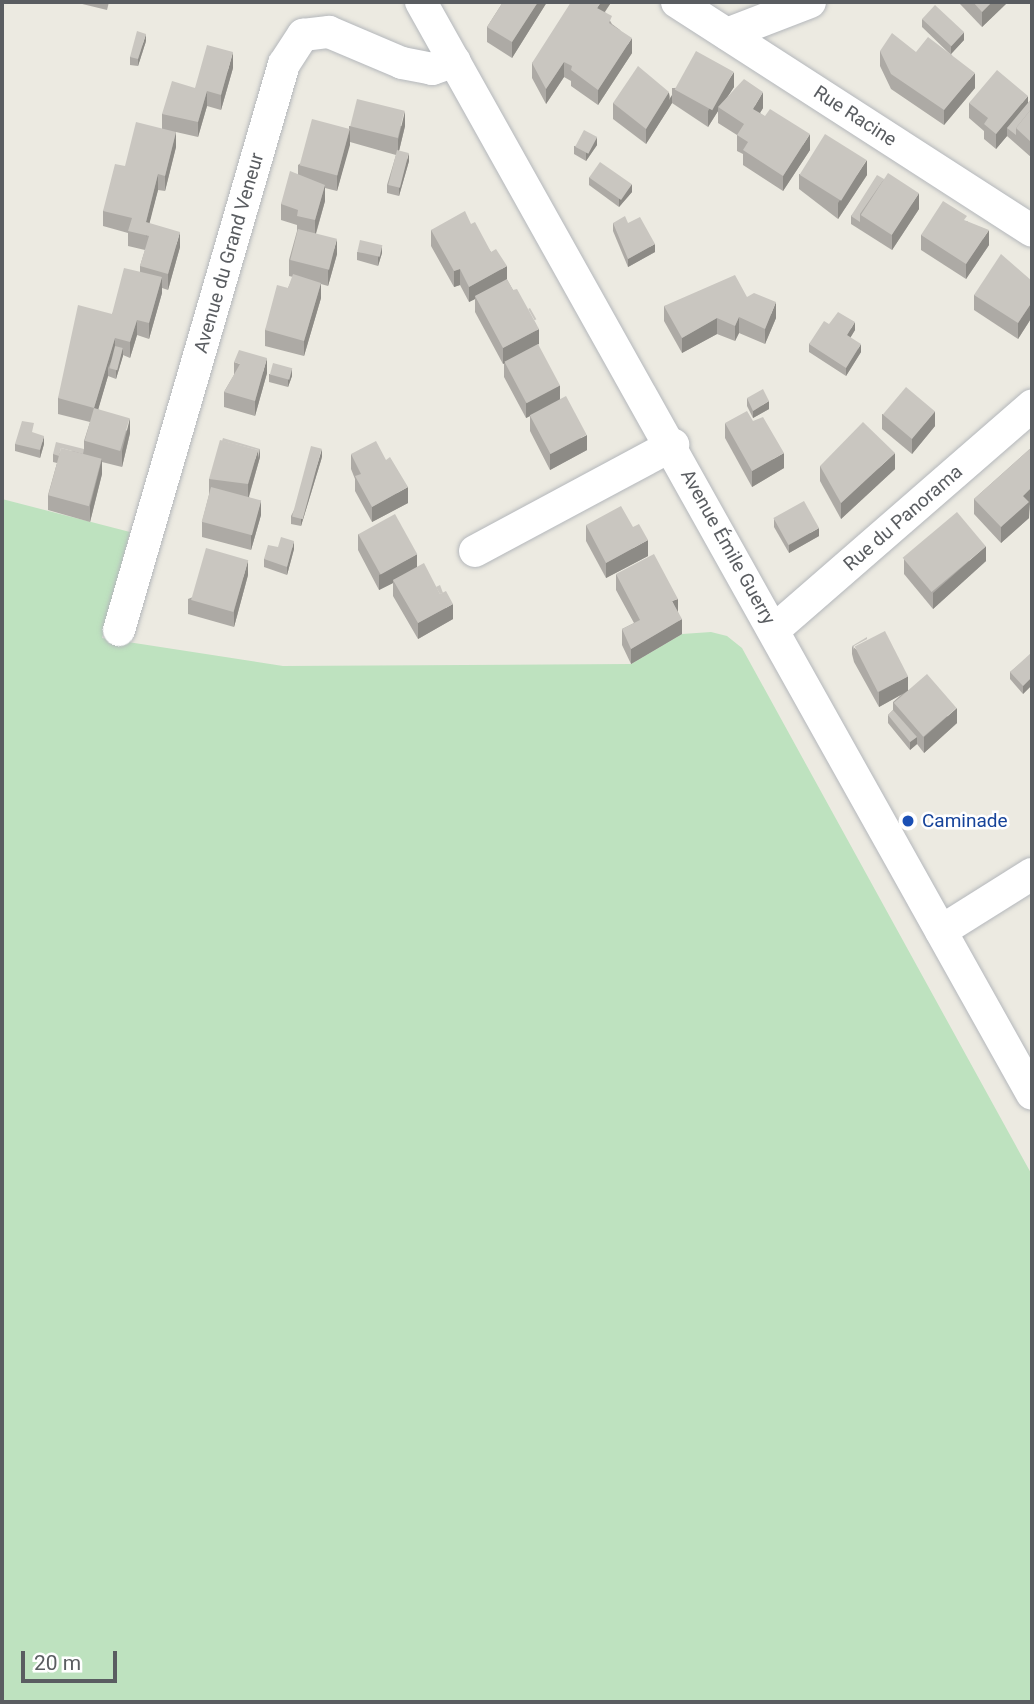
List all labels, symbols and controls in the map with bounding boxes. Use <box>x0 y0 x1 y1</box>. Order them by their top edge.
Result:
street label: Rue Racine <box>809 81 901 151</box>
street label: Avenue du Grand Veneur <box>189 150 269 356</box>
street label: Rue du Panorama <box>839 460 967 576</box>
street label: Avenue Émile Guerry <box>676 465 780 629</box>
place label: Caminade <box>922 810 1008 832</box>
marker: Caminade <box>900 813 916 829</box>
scale bar <box>24 1638 121 1682</box>
text: 20 m <box>34 1651 81 1675</box>

